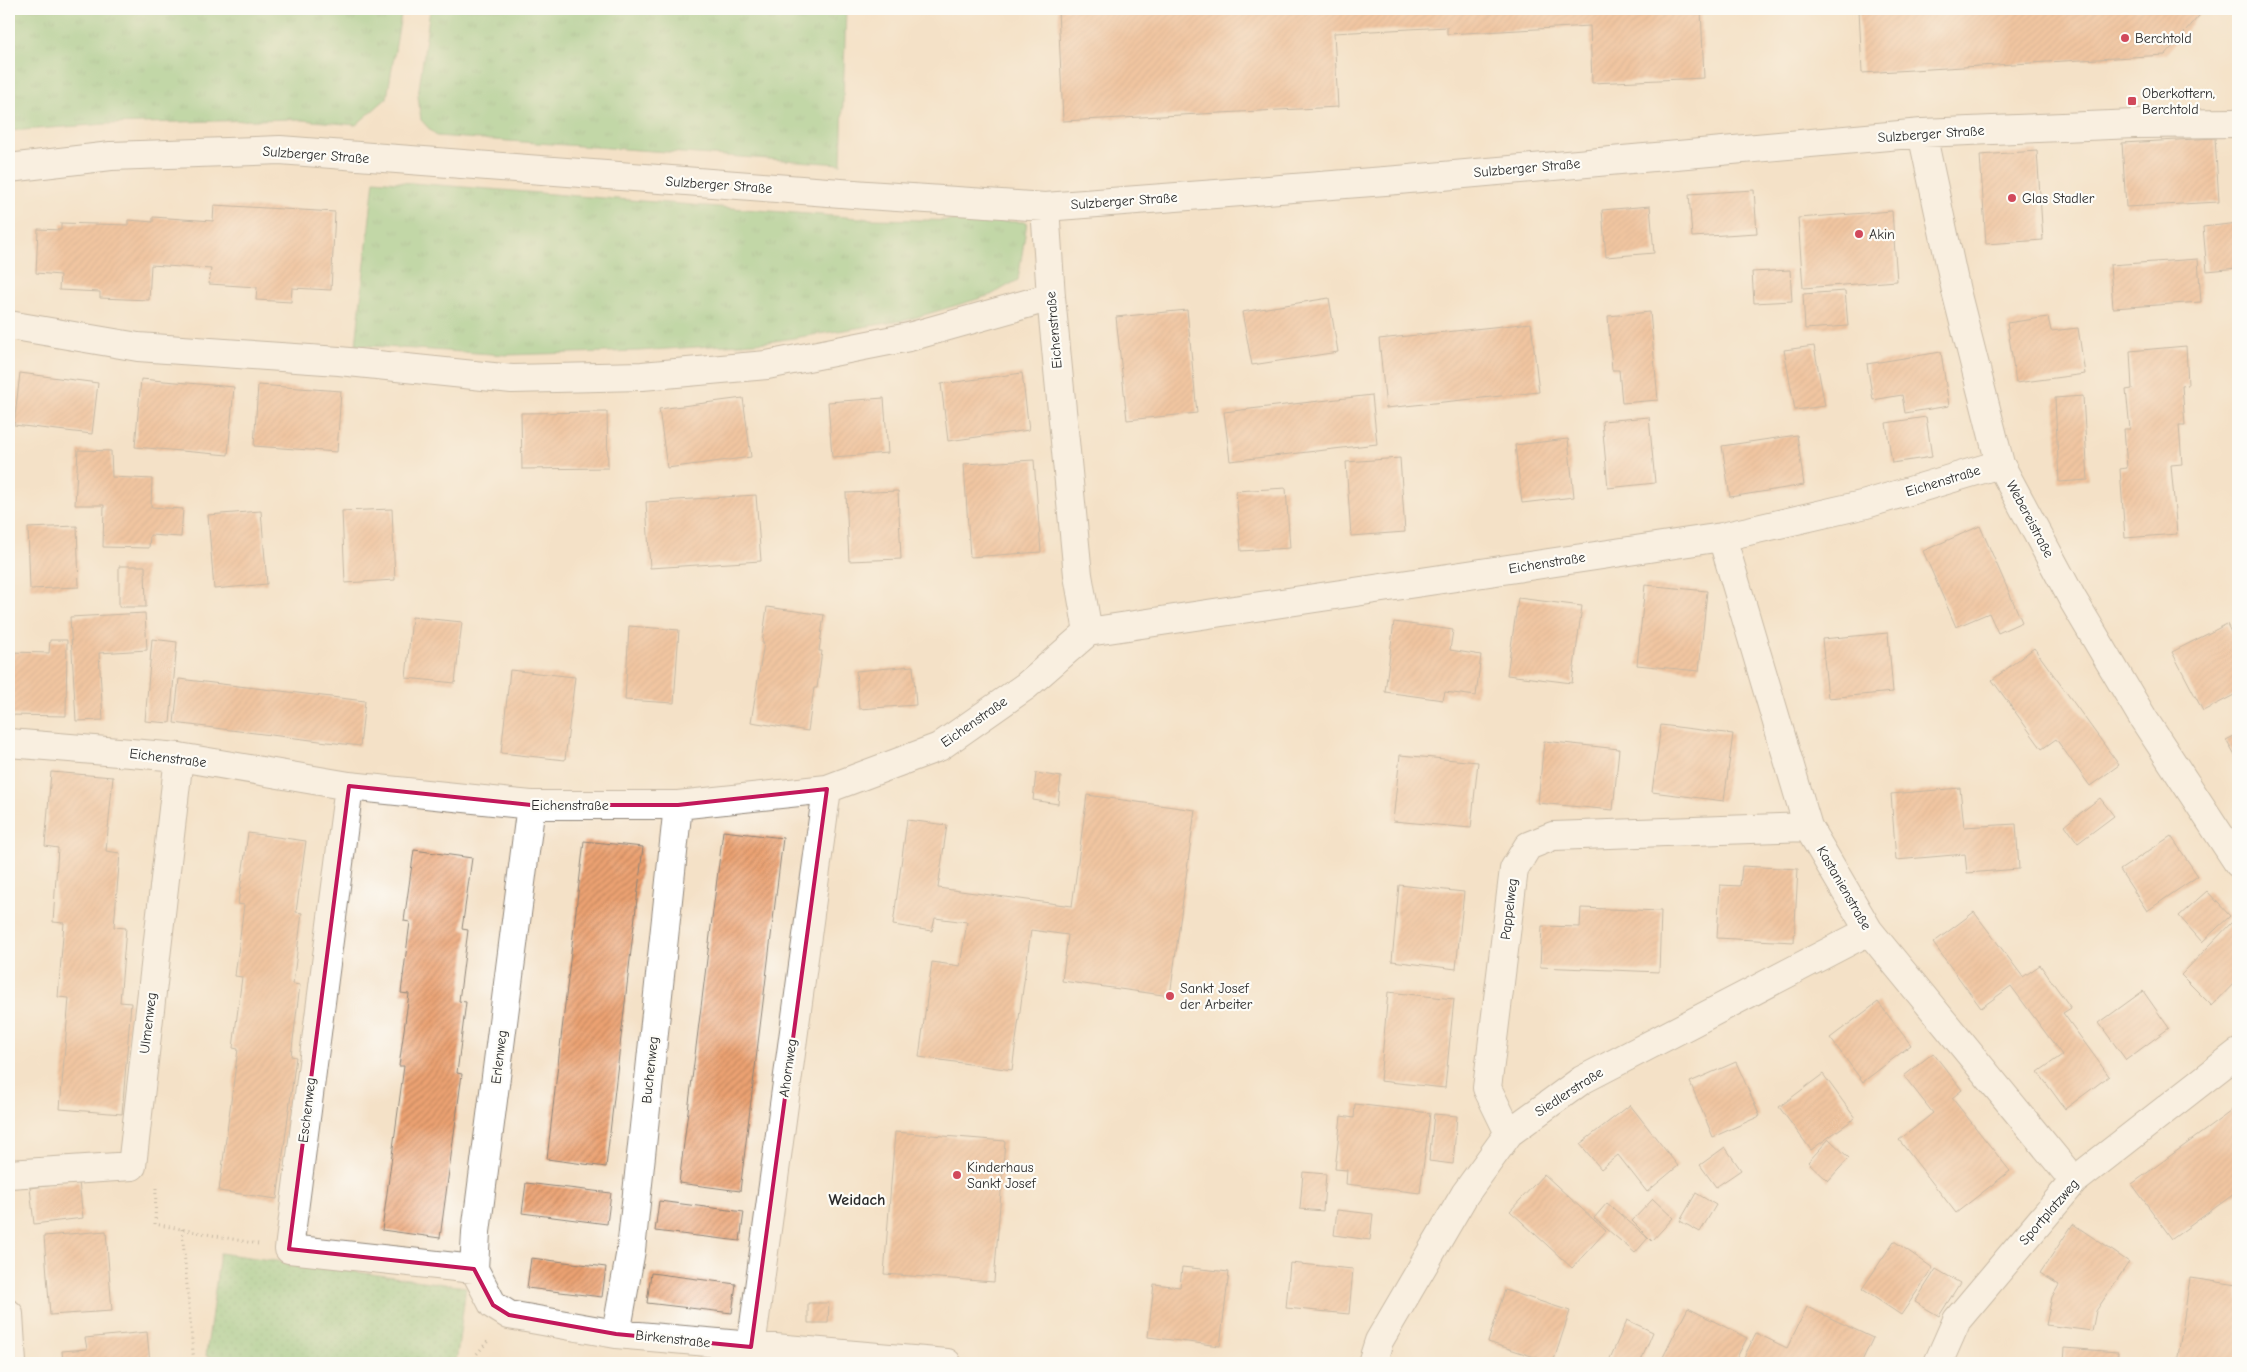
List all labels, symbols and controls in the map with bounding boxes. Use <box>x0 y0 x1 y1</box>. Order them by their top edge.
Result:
place label: Berchtold <box>2135 30 2192 47</box>
marker: Berchtold <box>2119 32 2131 44</box>
place label: Oberkottern, Berchtold <box>2142 85 2215 118</box>
marker: Oberkottern, Berchtold <box>2126 95 2138 107</box>
street label: Sulzberger Straße <box>1877 122 1985 146</box>
street label: Sulzberger Straße <box>262 143 370 167</box>
street label: Sulzberger Straße <box>1473 155 1581 181</box>
street label: Sulzberger Straße <box>665 173 773 197</box>
street label: Sulzberger Straße <box>1070 189 1178 213</box>
place label: Glas Stadler <box>2022 190 2095 207</box>
marker: Glas Stadler <box>2006 192 2018 204</box>
place label: Akin <box>1869 226 1895 243</box>
marker: Akin <box>1853 228 1865 240</box>
street label: Eichenstraße <box>1042 291 1066 369</box>
street label: Eichenstraße <box>1904 462 1982 500</box>
street label: Webereistraße <box>2003 478 2057 560</box>
street label: Eichenstraße <box>1507 549 1587 577</box>
street label: Eichenstraße <box>937 693 1011 751</box>
street label: Eichenstraße <box>129 745 207 771</box>
street label: Eichenstraße <box>531 797 609 814</box>
street label: Kastanienstraße <box>1813 843 1875 933</box>
street label: Pappelweg <box>1497 877 1521 941</box>
place label: Sankt Josef der Arbeiter <box>1180 980 1253 1013</box>
marker: Sankt Josef der Arbeiter <box>1164 990 1176 1002</box>
street label: Ulmenweg <box>136 991 160 1055</box>
street label: Erlenweg <box>487 1029 511 1085</box>
street label: Buchenweg <box>638 1036 662 1104</box>
street label: Ahornweg <box>775 1038 801 1098</box>
street label: Siedlerstraße <box>1532 1064 1606 1120</box>
street label: Eschenweg <box>295 1076 319 1144</box>
place label: Kinderhaus Sankt Josef <box>967 1159 1037 1192</box>
marker: Kinderhaus Sankt Josef <box>951 1169 963 1181</box>
street label: Sportplatzweg <box>2016 1175 2082 1249</box>
district label: Weidach <box>829 1191 885 1209</box>
street label: Birkenstraße <box>635 1327 711 1351</box>

